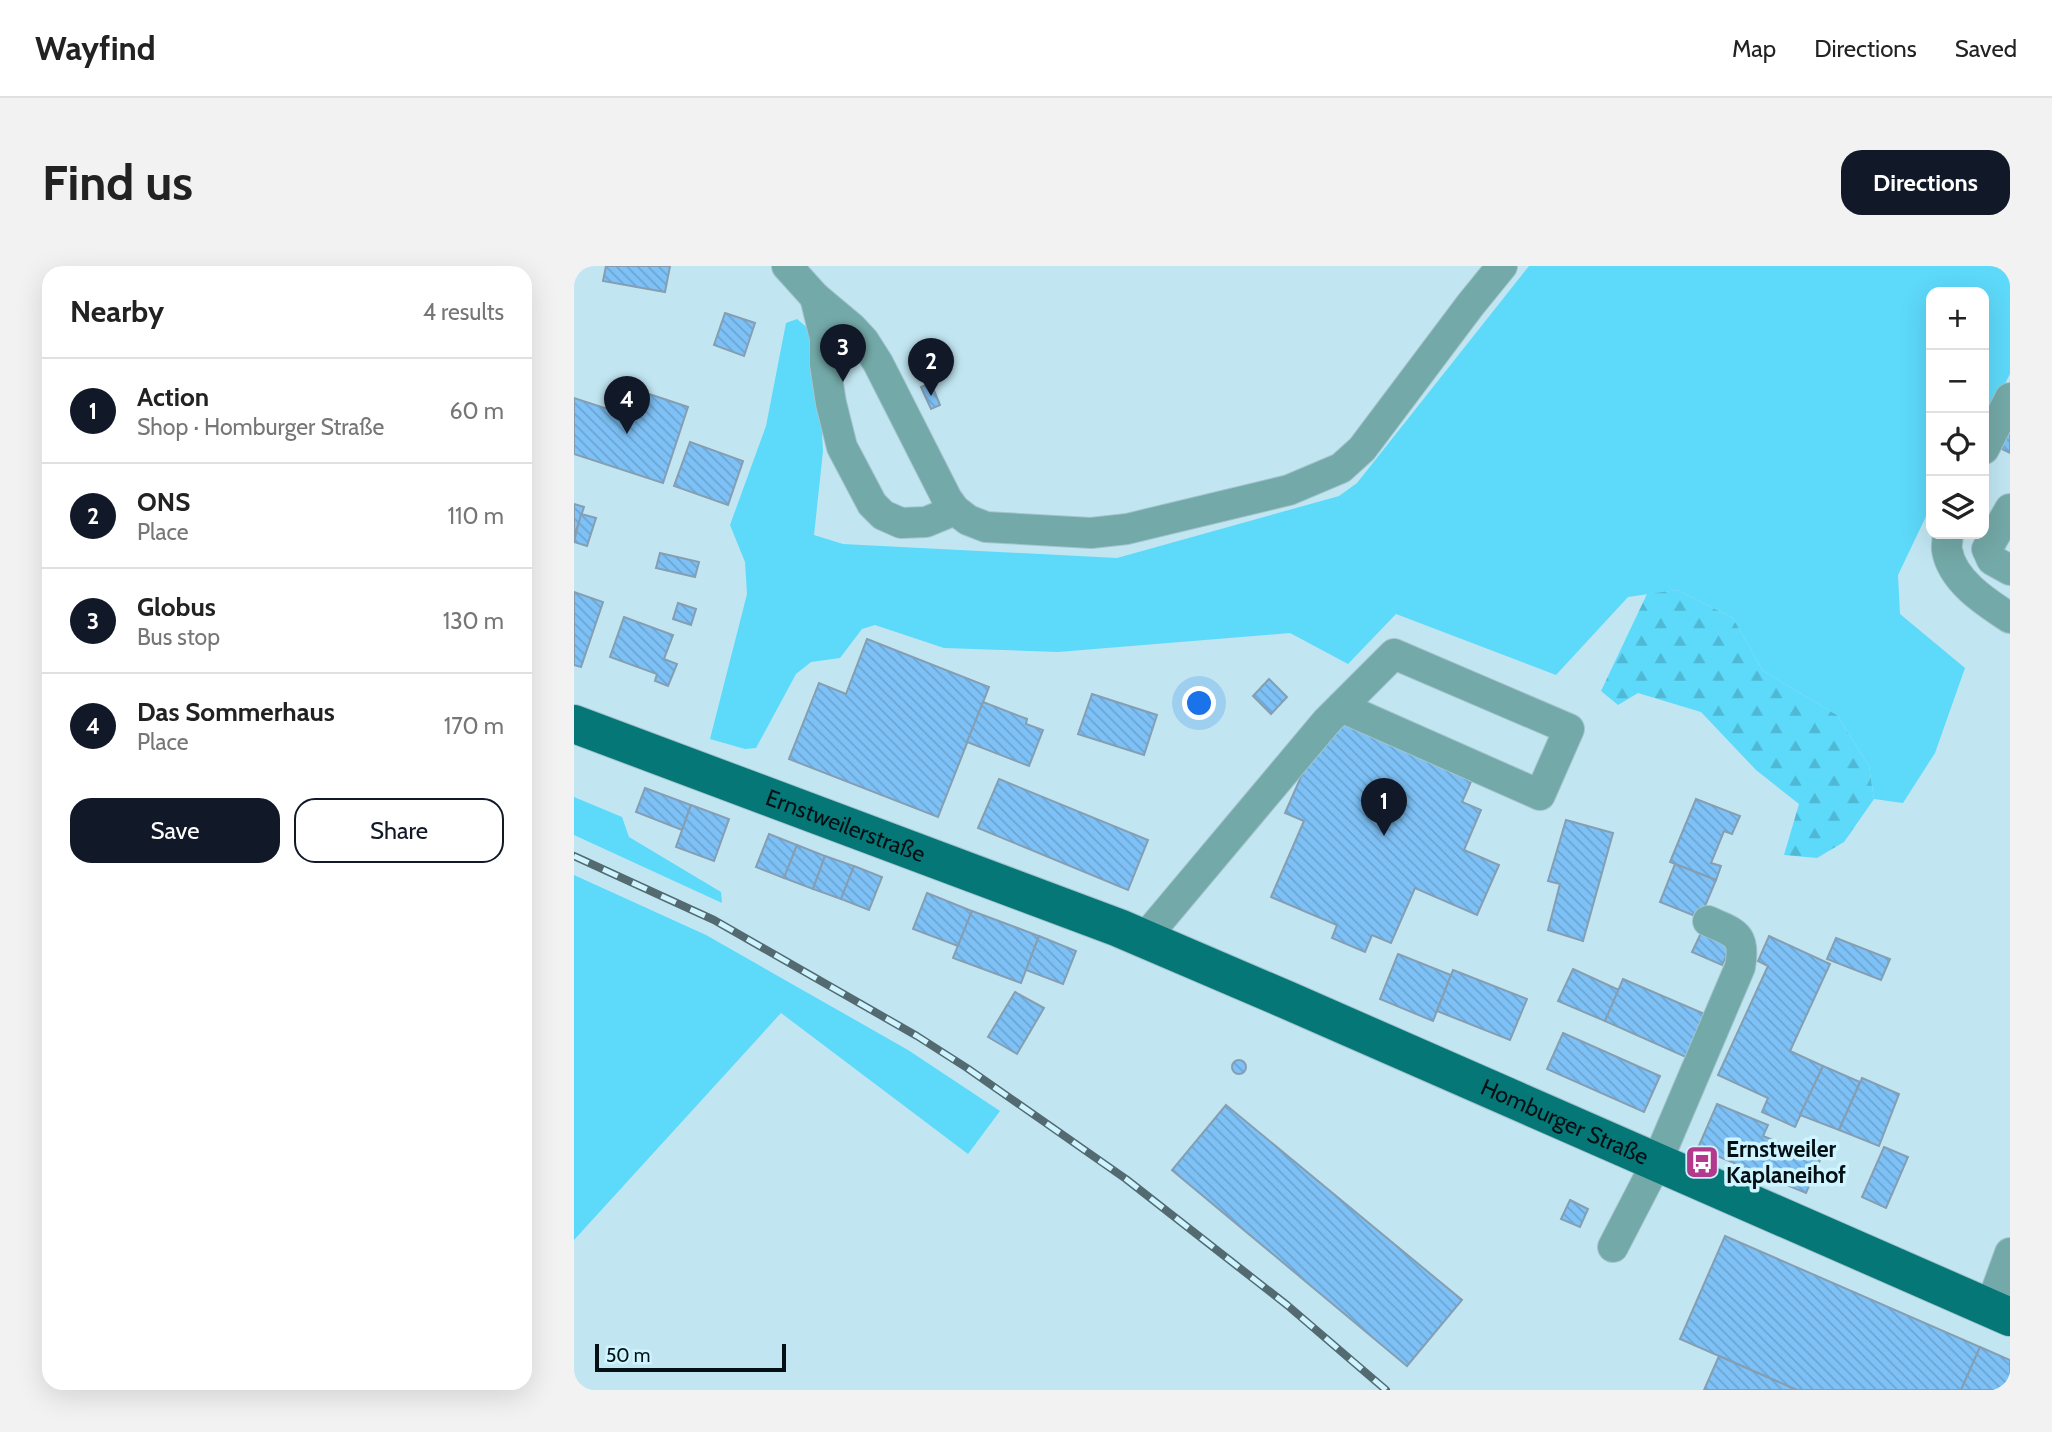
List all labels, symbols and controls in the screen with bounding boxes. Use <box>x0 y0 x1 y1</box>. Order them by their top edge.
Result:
text: Wayfind <box>35 28 156 68</box>
text: Map <box>1732 34 1776 63</box>
text: Directions <box>1814 34 1917 63</box>
text: Saved <box>1955 34 2017 63</box>
button: Directions <box>1841 150 2010 215</box>
text: Find us <box>42 153 193 212</box>
map controls <box>1926 287 1989 539</box>
button: + <box>1926 287 1989 350</box>
text: Nearby <box>70 293 164 330</box>
text: 4 results <box>423 298 504 326</box>
pin: 3 <box>820 324 866 382</box>
pin: 2 <box>908 338 954 396</box>
button: − <box>1926 350 1989 413</box>
pin: 4 <box>604 376 650 434</box>
text: Action <box>137 381 209 413</box>
text: 1 <box>89 397 97 425</box>
text: 60 m <box>450 397 504 425</box>
text: Shop · Homburger Straße <box>137 413 384 441</box>
button: locate <box>1926 413 1989 476</box>
button: layers <box>1926 476 1989 539</box>
text: ONS <box>137 486 190 518</box>
text: 2 <box>87 502 99 530</box>
text: 110 m <box>448 502 504 530</box>
text: Place <box>137 518 189 546</box>
text: Globus <box>137 591 216 623</box>
text: 3 <box>87 607 99 635</box>
text: 130 m <box>443 607 504 635</box>
text: Bus stop <box>137 623 220 651</box>
your location <box>1182 686 1216 720</box>
text: Das Sommerhaus <box>137 696 335 728</box>
text: 4 <box>86 712 100 740</box>
text: 170 m <box>444 712 504 740</box>
text: Place <box>137 728 189 756</box>
pin: 1 <box>1361 778 1407 836</box>
street label: Ernstweilerstraße <box>762 783 929 868</box>
button: Save <box>70 798 280 863</box>
button: Share <box>294 798 504 863</box>
street label: Homburger Straße <box>1477 1073 1653 1171</box>
place label: Ernstweiler Kaplaneihof <box>1726 1135 1846 1189</box>
bus stop icon: Ernstweiler Kaplaneihof <box>1683 1143 1721 1181</box>
scale bar <box>595 1341 786 1373</box>
text: 50 m <box>606 1344 650 1367</box>

